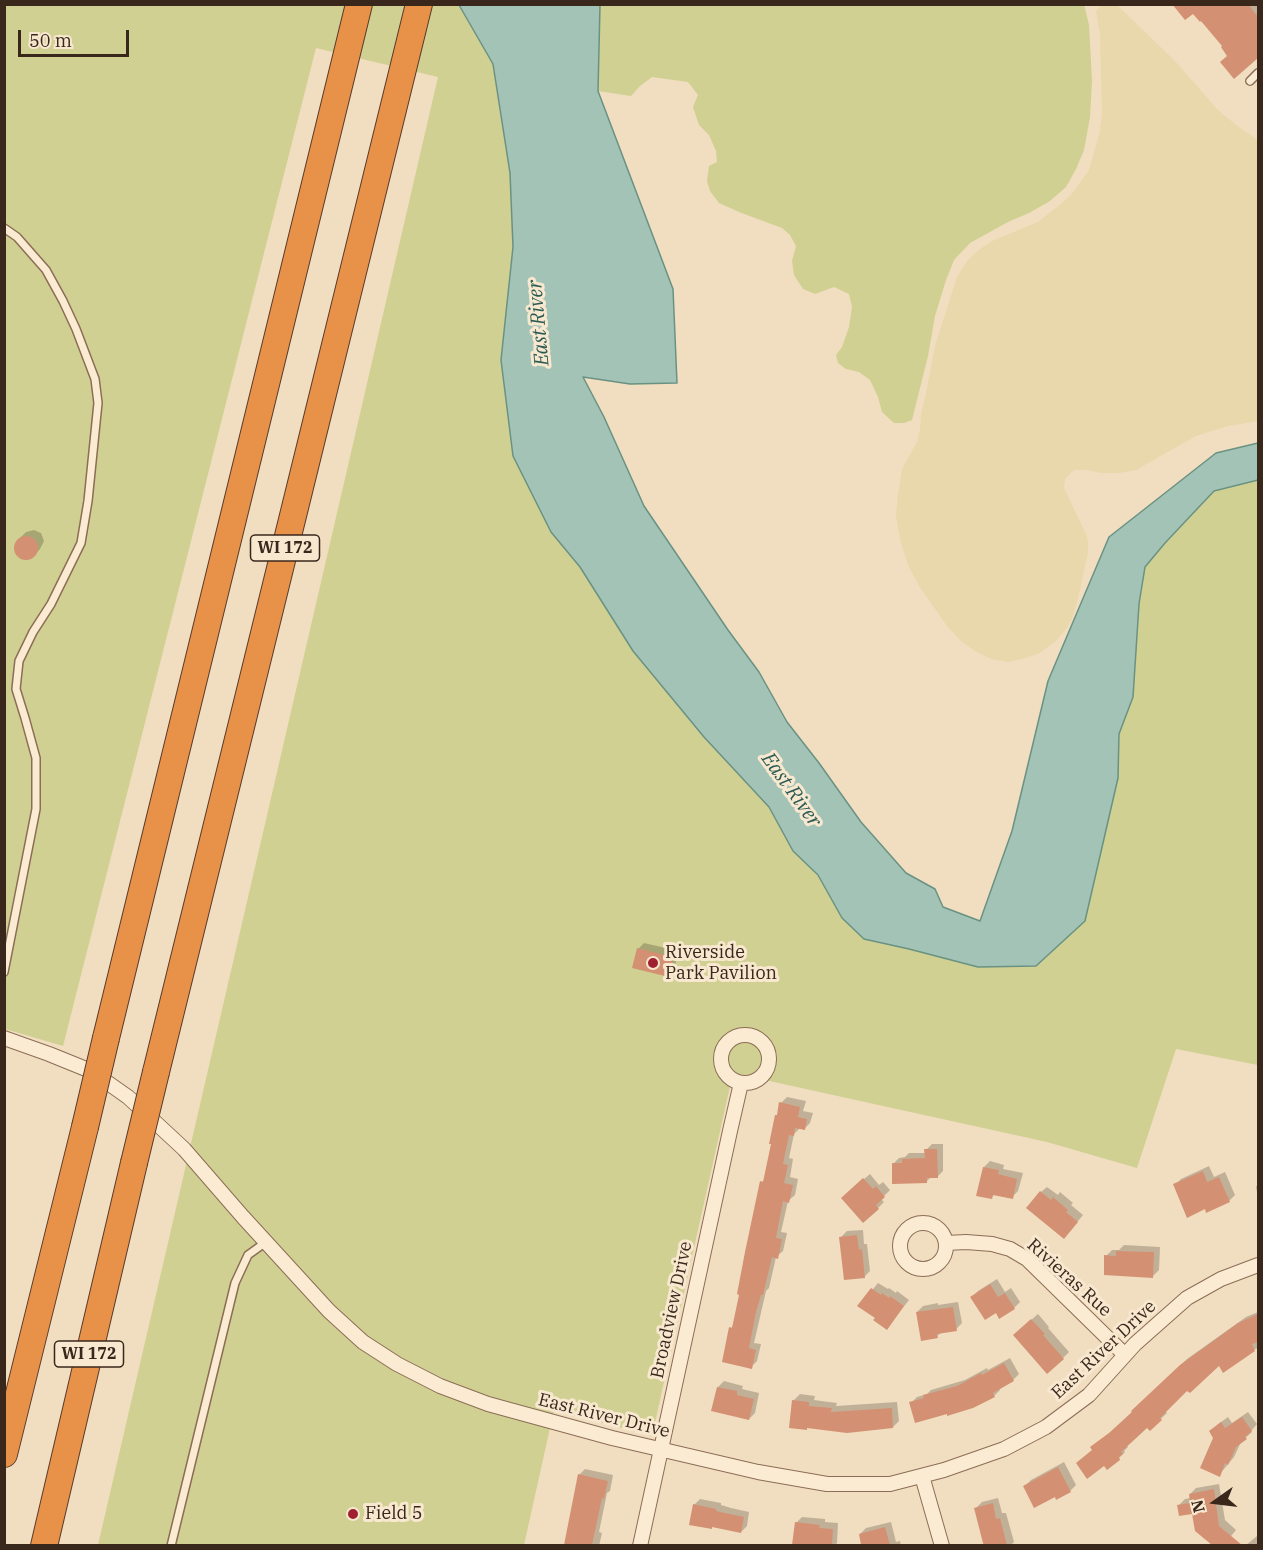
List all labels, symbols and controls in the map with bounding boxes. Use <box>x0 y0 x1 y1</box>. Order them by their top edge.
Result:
scale bar <box>21 18 132 56</box>
text: 50 m <box>29 29 72 52</box>
water label: East River <box>523 279 555 367</box>
road number: WI 172 <box>250 535 320 561</box>
water label: East River <box>756 748 826 832</box>
place label: Riverside Park Pavilion <box>665 942 777 984</box>
marker: Riverside Park Pavilion <box>646 956 660 970</box>
street label: Rivieras Rue <box>1022 1234 1116 1322</box>
street label: Broadview Drive <box>647 1239 697 1381</box>
street label: East River Drive <box>1047 1296 1161 1404</box>
road number: WI 172 <box>54 1341 124 1367</box>
street label: East River Drive <box>536 1389 672 1443</box>
north arrow <box>1185 1472 1245 1532</box>
text: N <box>1186 1498 1209 1515</box>
place label: Field 5 <box>365 1503 422 1525</box>
marker: Field 5 <box>346 1507 360 1521</box>

